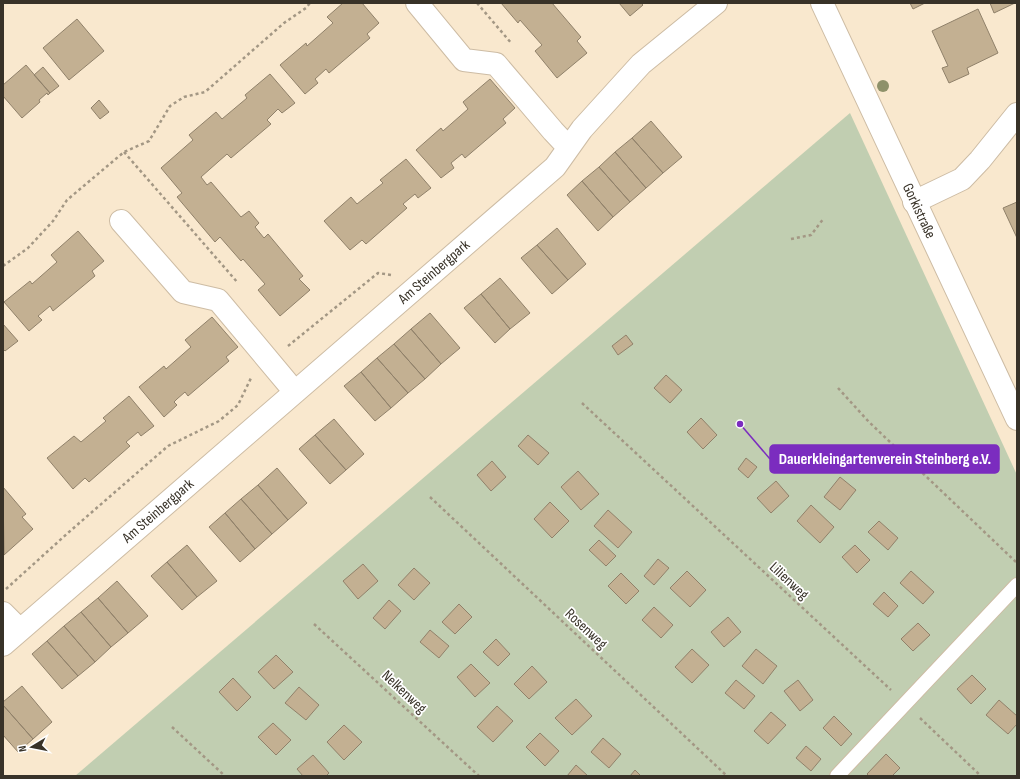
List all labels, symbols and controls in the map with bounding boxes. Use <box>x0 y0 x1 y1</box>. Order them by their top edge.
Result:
street label: Gorkistraße <box>898 180 940 242</box>
street label: Am Steinbergpark <box>393 235 474 309</box>
callout: Dauerkleingartenverein Steinberg e.V. <box>770 445 999 473</box>
text: Dauerkleingartenverein Steinberg e.V. <box>779 450 991 469</box>
street label: Am Steinbergpark <box>117 474 198 548</box>
street label: Lilienweg <box>765 558 813 604</box>
street label: Rosenweg <box>561 605 611 653</box>
street label: Nelkenweg <box>377 666 431 718</box>
north arrow <box>12 727 52 767</box>
text: N <box>16 745 30 753</box>

